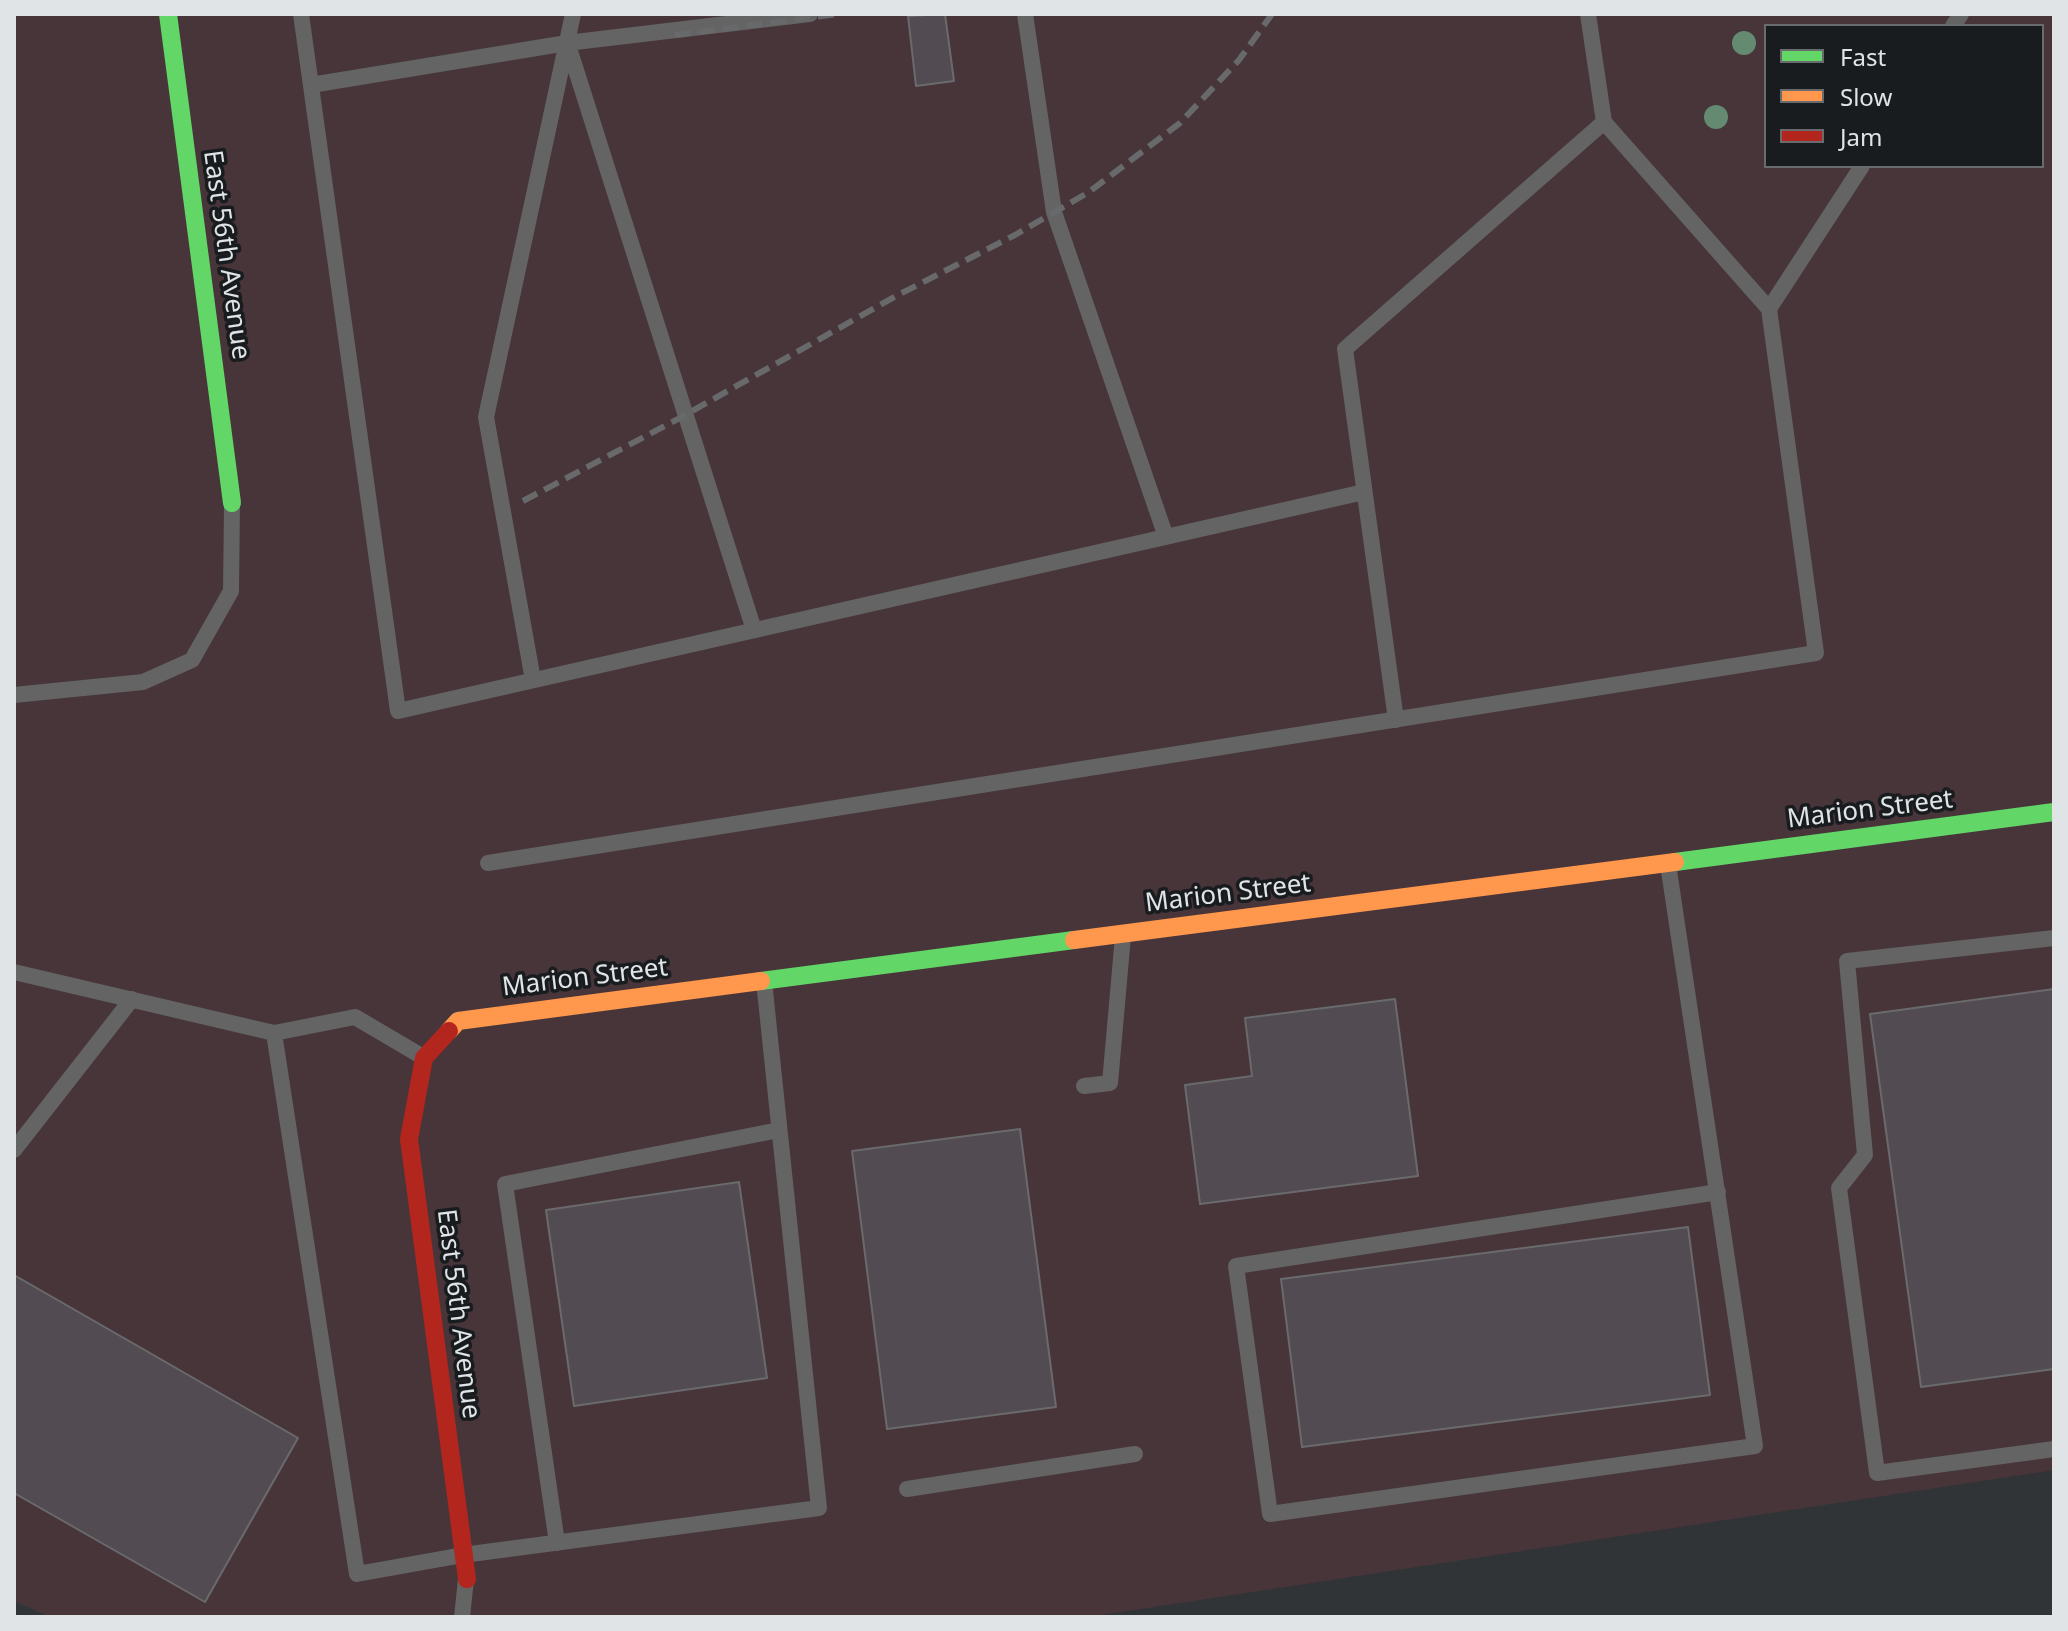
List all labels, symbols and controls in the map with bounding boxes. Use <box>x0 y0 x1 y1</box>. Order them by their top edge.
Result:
legend <box>1764 24 2044 168</box>
text: Fast <box>1840 40 1886 73</box>
text: Slow <box>1840 80 1892 113</box>
text: Jam <box>1840 120 1882 153</box>
street label: East 56th Avenue <box>196 148 256 362</box>
street label: Marion Street <box>1785 784 1955 836</box>
street label: Marion Street <box>1143 868 1313 920</box>
street label: Marion Street <box>500 952 670 1004</box>
street label: East 56th Avenue <box>430 1207 486 1421</box>

